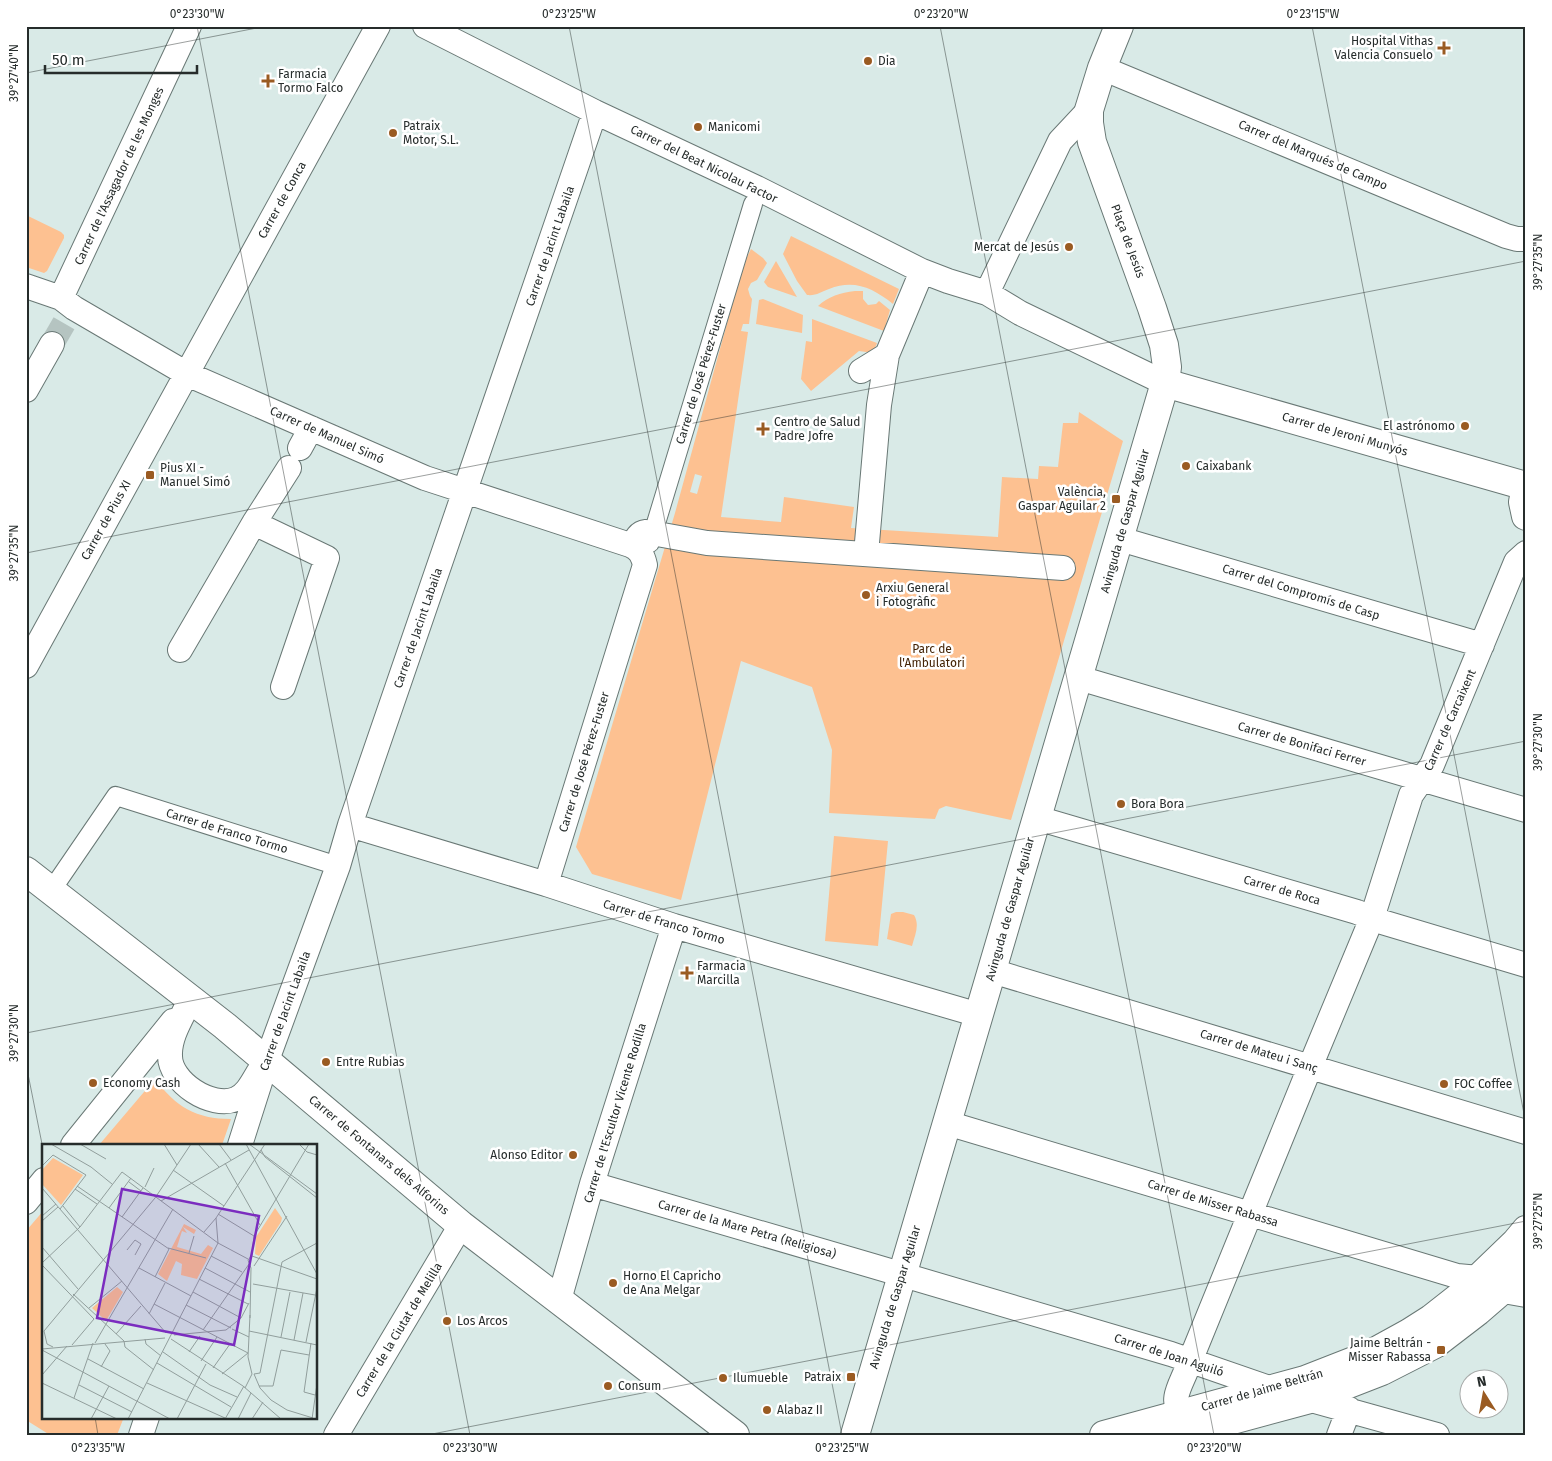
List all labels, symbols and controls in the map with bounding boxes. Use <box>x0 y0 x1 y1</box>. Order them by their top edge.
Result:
text: 0°23'30"W <box>170 7 224 21</box>
text: 0°23'25"W <box>542 7 596 21</box>
text: 0°23'20"W <box>914 7 968 21</box>
text: 0°23'15"W <box>1286 7 1340 21</box>
place label: Hospital Vithas Valencia Consuelo <box>1334 34 1433 62</box>
marker: Hospital Vithas Valencia Consuelo <box>1437 41 1451 55</box>
scale bar <box>45 42 198 74</box>
text: 39°27'40"N <box>7 44 21 102</box>
text: 50 m <box>52 51 85 69</box>
place label: Dia <box>878 54 896 68</box>
marker: Dia <box>862 55 874 67</box>
place label: Farmacia Tormo Falco <box>278 67 343 95</box>
marker: Farmacia Tormo Falco <box>262 75 274 87</box>
street label: Carrer de l'Assagador de les Monges <box>71 84 167 267</box>
street label: Carrer del Marqués de Campo <box>1236 117 1390 193</box>
place label: Patraix Motor, S.L. <box>403 119 459 147</box>
place label: Manicomi <box>708 120 760 134</box>
marker: Manicomi <box>692 121 704 133</box>
street label: Carrer del Beat Nicolau Factor <box>628 122 780 206</box>
marker: Patraix Motor, S.L. <box>387 127 399 139</box>
street label: Carrer de Conca <box>255 159 309 241</box>
street label: Carrer de Jacint Labaila <box>523 184 577 308</box>
street label: Plaça de Jesús <box>1108 202 1148 280</box>
text: 39°27'35"N <box>1531 234 1545 290</box>
place label: Mercat de Jesús <box>974 240 1059 254</box>
marker: Mercat de Jesús <box>1063 241 1075 253</box>
street label: Carrer de José Pérez-Fuster <box>673 302 729 446</box>
street label: Carrer de Manuel Simó <box>268 403 386 467</box>
street label: Carrer de Jeroni Munyós <box>1281 409 1410 459</box>
place label: Centro de Salud Padre Jofre <box>774 415 860 443</box>
place label: El astrónomo <box>1383 419 1455 433</box>
marker: El astrónomo <box>1459 420 1471 432</box>
marker: Centro de Salud Padre Jofre <box>756 422 770 436</box>
street label: Avinguda de Gaspar Aguilar <box>1098 447 1152 595</box>
place label: Caixabank <box>1196 459 1252 473</box>
marker: Caixabank <box>1180 460 1192 472</box>
place label: Pius XI - Manuel Simó <box>160 461 230 489</box>
marker: Pius XI - Manuel Simó <box>144 469 156 481</box>
street label: Carrer de Pius XI <box>78 477 134 563</box>
place label: València, Gaspar Aguilar 2 <box>1018 485 1106 513</box>
marker: València, Gaspar Aguilar 2 <box>1110 493 1122 505</box>
text: 39°27'35"N <box>7 525 21 581</box>
street label: Carrer del Compromís de Casp <box>1220 561 1382 623</box>
street label: Carrer de Jacint Labaila <box>391 566 445 690</box>
place label: Arxiu General i Fotogràfic <box>876 581 949 609</box>
marker: Arxiu General i Fotogràfic <box>860 589 872 601</box>
park label: Parc de l'Ambulatori <box>899 642 965 670</box>
street label: Carrer de Carcaixent <box>1421 666 1479 773</box>
street label: Carrer de José Pérez-Fuster <box>556 690 612 834</box>
text: 39°27'30"N <box>1531 713 1545 771</box>
street label: Carrer de Bonifaci Ferrer <box>1236 719 1368 769</box>
place label: Bora Bora <box>1131 797 1184 811</box>
marker: Bora Bora <box>1115 798 1127 810</box>
street label: Carrer de Franco Tormo <box>164 806 290 856</box>
street label: Avinguda de Gaspar Aguilar <box>983 835 1037 983</box>
street label: Carrer de Roca <box>1242 872 1322 908</box>
street label: Carrer de Franco Tormo <box>601 897 727 947</box>
street label: Carrer de Jacint Labaila <box>257 949 313 1073</box>
place label: Farmacia Marcilla <box>697 959 746 987</box>
marker: Farmacia Marcilla <box>681 967 693 979</box>
text: 39°27'30"N <box>7 1004 21 1062</box>
street label: Carrer de l'Escultor Vicente Rodilla <box>581 1021 649 1205</box>
street label: Carrer de Mateu i Sanç <box>1198 1026 1320 1076</box>
place label: Entre Rubias <box>336 1055 405 1069</box>
marker: Entre Rubias <box>320 1056 332 1068</box>
place label: Economy Cash <box>103 1076 181 1090</box>
marker: Economy Cash <box>87 1077 99 1089</box>
place label: FOC Coffee <box>1454 1077 1512 1091</box>
marker: FOC Coffee <box>1438 1078 1450 1090</box>
street label: Carrer de Fontanars dels Alforins <box>306 1092 452 1218</box>
inset map <box>42 1144 318 1418</box>
place label: Alonso Editor <box>490 1148 563 1162</box>
marker: Alonso Editor <box>567 1149 579 1161</box>
street label: Carrer de Misser Rabassa <box>1146 1176 1280 1230</box>
text: 39°27'25"N <box>1531 1193 1545 1249</box>
street label: Carrer de la Mare Petra (Religiosa) <box>656 1197 838 1261</box>
street label: Avinguda de Gaspar Aguilar <box>867 1223 924 1370</box>
street label: Carrer de la Ciutat de Melilla <box>353 1260 445 1400</box>
place label: Horno El Capricho de Ana Melgar <box>623 1269 721 1297</box>
marker: Horno El Capricho de Ana Melgar <box>607 1277 619 1289</box>
place label: Los Arcos <box>457 1314 508 1328</box>
marker: Los Arcos <box>441 1315 453 1327</box>
street label: Carrer de Joan Aguiló <box>1112 1331 1226 1379</box>
place label: Jaime Beltrán - Misser Rabassa <box>1348 1336 1431 1364</box>
marker: Jaime Beltrán - Misser Rabassa <box>1435 1344 1447 1356</box>
street label: Carrer de Jaime Beltrán <box>1199 1366 1325 1414</box>
north arrow <box>1460 1368 1510 1418</box>
place label: Patraix <box>804 1370 841 1384</box>
place label: Ilumueble <box>733 1371 788 1385</box>
marker: Patraix <box>845 1371 857 1383</box>
marker: Ilumueble <box>717 1372 729 1384</box>
text: N <box>1475 1372 1488 1391</box>
place label: Consum <box>618 1379 661 1393</box>
marker: Consum <box>602 1380 614 1392</box>
place label: Alabaz II <box>777 1403 823 1417</box>
marker: Alabaz II <box>761 1404 773 1416</box>
text: 0°23'35"W <box>71 1441 125 1455</box>
text: 0°23'30"W <box>443 1441 497 1455</box>
text: 0°23'25"W <box>815 1441 869 1455</box>
text: 0°23'20"W <box>1187 1441 1241 1455</box>

